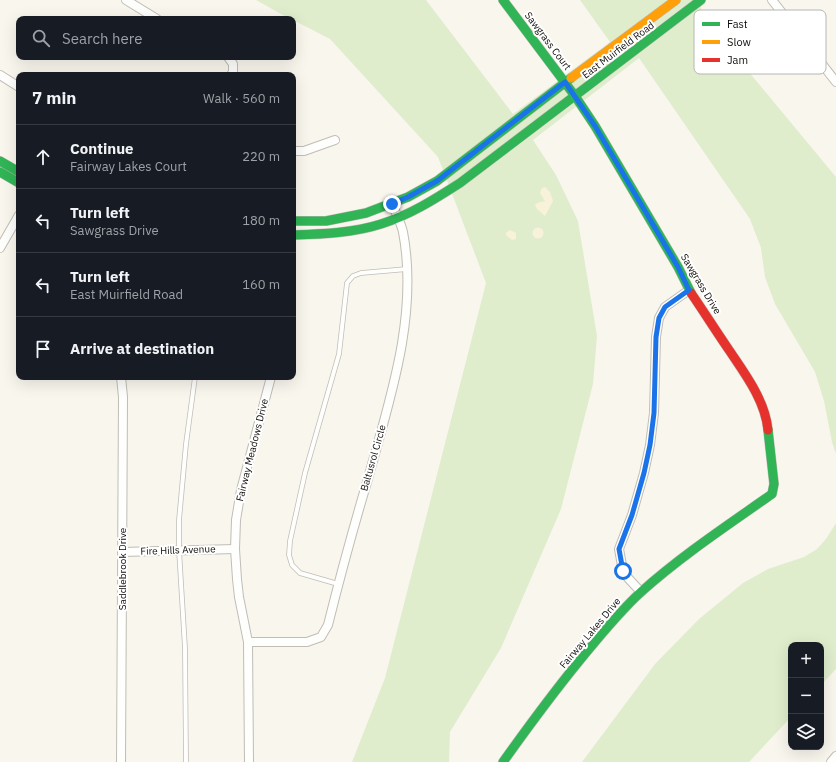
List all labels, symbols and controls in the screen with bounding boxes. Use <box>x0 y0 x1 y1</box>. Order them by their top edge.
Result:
street label: Sawgrass Court <box>522 9 574 73</box>
legend <box>694 10 826 74</box>
search box <box>16 16 296 60</box>
text: Fast <box>727 17 748 31</box>
street label: East Muirfield Road <box>579 19 657 81</box>
icon: search <box>30 27 52 49</box>
text: Search here <box>62 29 142 48</box>
text: Slow <box>727 35 751 49</box>
text: Jam <box>727 53 748 67</box>
text: 7 min <box>32 87 76 109</box>
text: Walk · 560 m <box>203 90 280 107</box>
text: Continue <box>70 139 134 158</box>
icon: ahead <box>32 146 54 168</box>
text: 220 m <box>242 148 280 165</box>
text: Fairway Lakes Court <box>70 158 187 175</box>
route end <box>383 195 401 213</box>
text: Turn left <box>70 203 130 222</box>
icon: left <box>32 210 54 232</box>
text: 180 m <box>242 212 280 229</box>
text: Sawgrass Drive <box>70 222 159 239</box>
street label: Sawgrass Drive <box>678 251 724 317</box>
text: Turn left <box>70 267 130 286</box>
icon: left <box>32 274 54 296</box>
text: 160 m <box>242 276 280 293</box>
text: East Muirfield Road <box>70 286 183 303</box>
icon: arrive <box>32 338 54 360</box>
text: Arrive at destination <box>70 339 214 358</box>
street label: Fairway Meadows Drive <box>233 397 271 503</box>
street label: Baltusrol Circle <box>357 423 389 493</box>
street label: Saddlebrook Drive <box>116 527 129 610</box>
street label: Fire Hills Avenue <box>140 542 216 558</box>
route start <box>614 562 632 580</box>
street label: Fairway Lakes Drive <box>557 595 624 671</box>
map controls <box>788 642 824 750</box>
button: + <box>788 642 824 678</box>
button: − <box>788 678 824 714</box>
button: layers <box>788 714 824 750</box>

